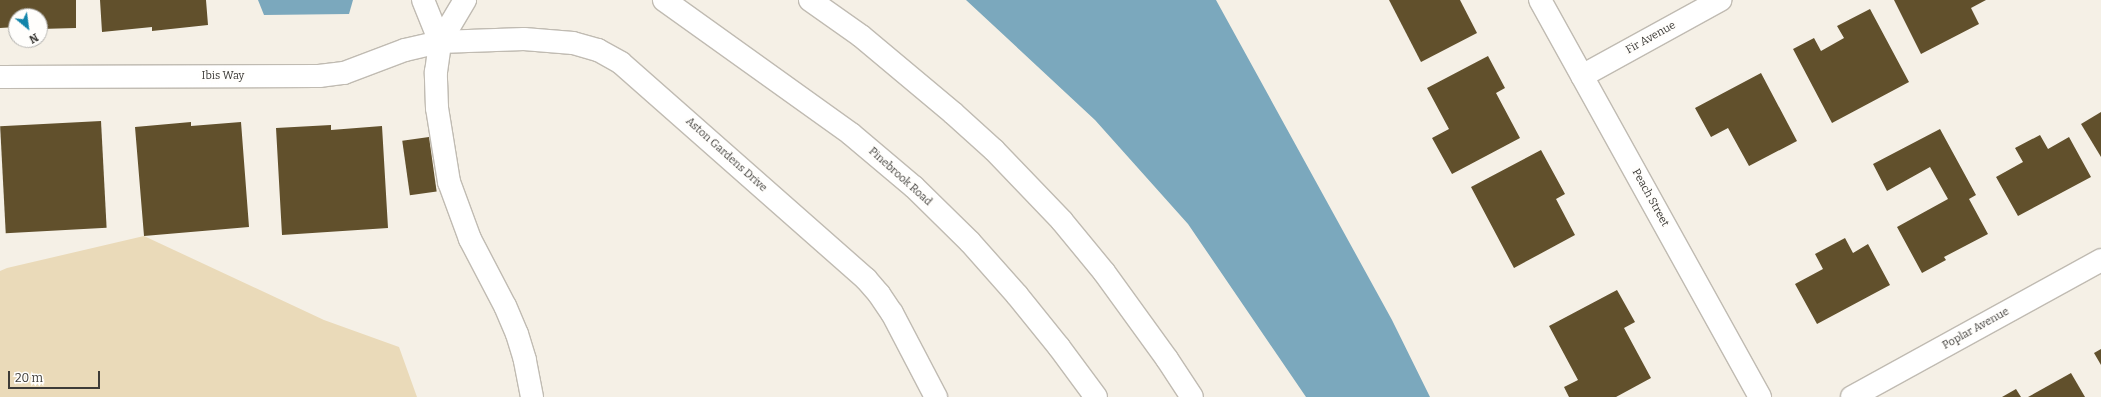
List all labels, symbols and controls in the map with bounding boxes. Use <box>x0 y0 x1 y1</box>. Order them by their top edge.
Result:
north arrow <box>8 8 48 48</box>
street label: Fir Avenue <box>1624 19 1678 57</box>
text: N <box>27 30 40 46</box>
street label: Ibis Way <box>202 69 244 83</box>
street label: Aston Gardens Drive <box>683 115 769 195</box>
street label: Pinebrook Road <box>866 145 934 209</box>
street label: Peach Street <box>1629 167 1671 229</box>
street label: Poplar Avenue <box>1940 305 2012 353</box>
scale bar <box>10 363 102 389</box>
text: 20 m <box>15 371 43 385</box>

